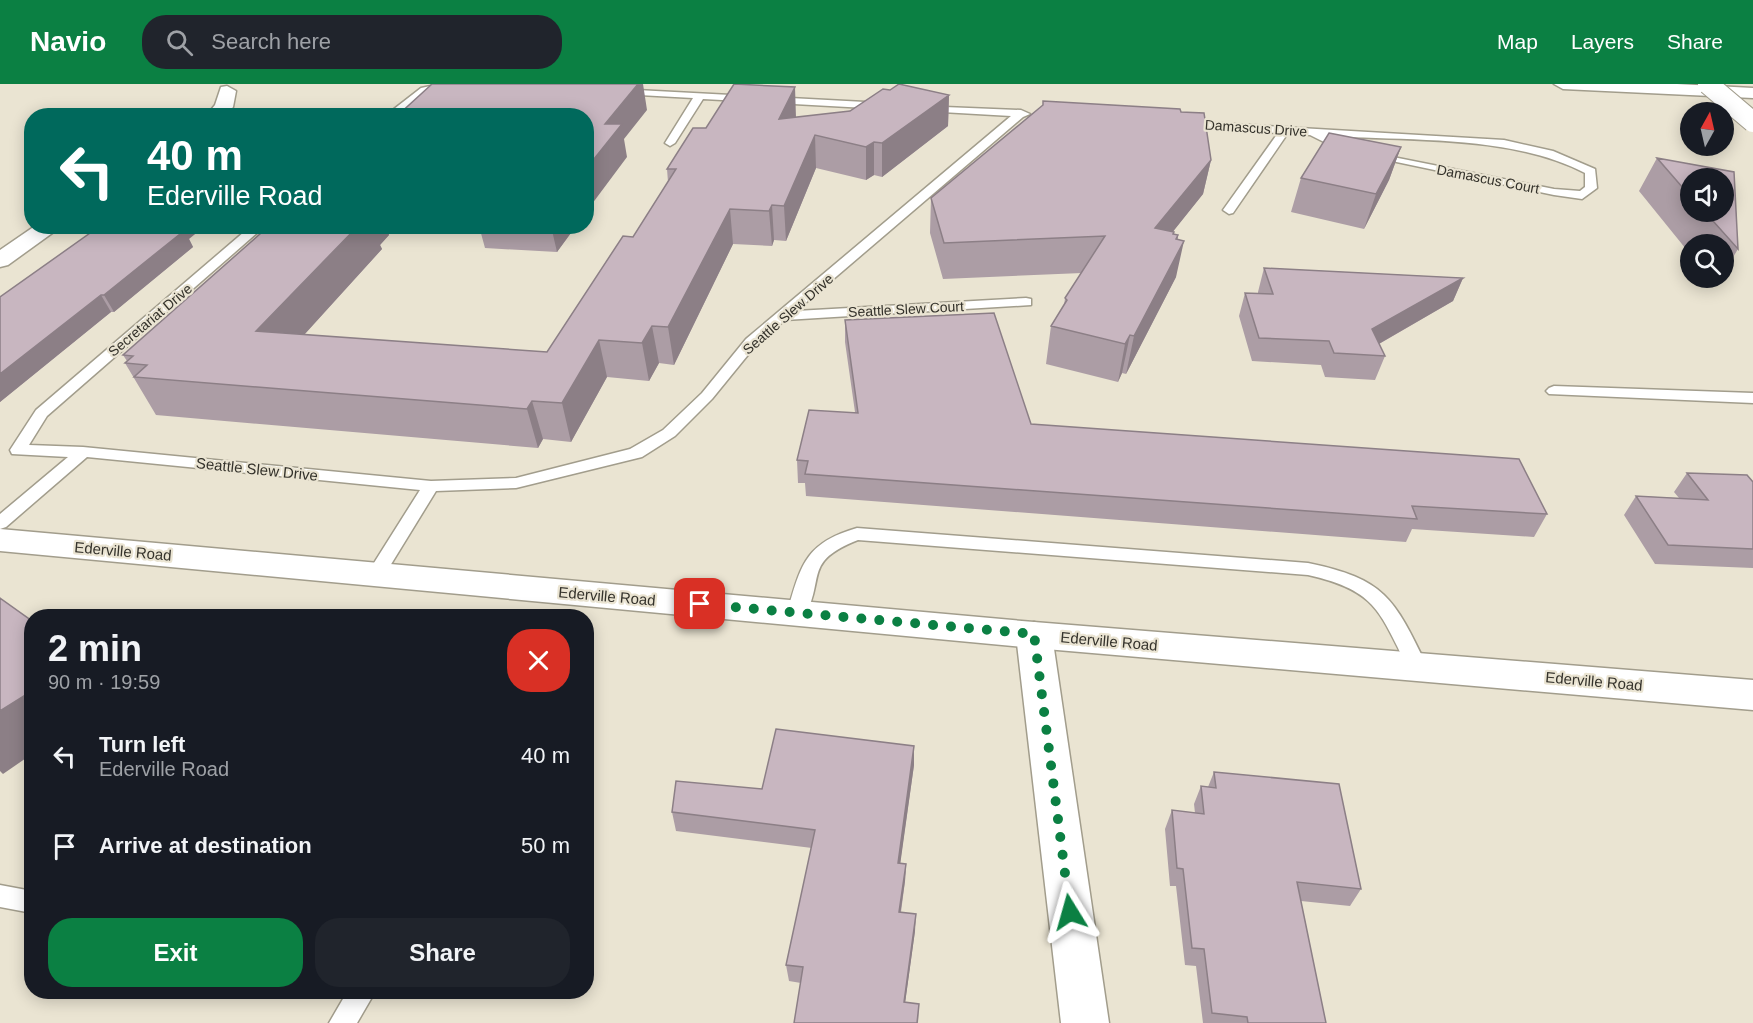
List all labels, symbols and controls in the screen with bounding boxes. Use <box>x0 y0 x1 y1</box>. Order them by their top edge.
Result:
search box <box>142 15 562 69</box>
text: Navio <box>30 26 106 57</box>
icon: search <box>163 26 196 59</box>
text: Search here <box>211 29 331 54</box>
text: Map <box>1497 30 1538 53</box>
text: Layers <box>1571 30 1634 53</box>
text: Share <box>1667 30 1723 53</box>
north arrow <box>1680 102 1734 156</box>
map controls <box>1680 102 1734 288</box>
street label: Damascus Drive <box>1204 116 1308 140</box>
icon: left <box>48 132 126 210</box>
text: 40 m <box>147 132 243 179</box>
street label: Damascus Court <box>1435 161 1541 197</box>
button: sound <box>1680 168 1734 222</box>
text: Ederville Road <box>147 181 323 211</box>
button: search <box>1680 234 1734 288</box>
street label: Seattle Slew Drive <box>740 270 837 358</box>
street label: Secretariat Drive <box>105 280 195 360</box>
street label: Seattle Slew Court <box>848 298 964 320</box>
street label: Seattle Slew Drive <box>195 454 319 484</box>
street label: Ederville Road <box>74 538 172 564</box>
pin <box>674 578 725 629</box>
street label: Ederville Road <box>558 583 656 609</box>
icon: arrive <box>683 587 716 620</box>
text: 2 min <box>48 628 142 669</box>
street label: Ederville Road <box>1060 628 1158 654</box>
button: close <box>507 629 570 692</box>
street label: Ederville Road <box>1545 668 1643 694</box>
text: 90 m · 19:59 <box>48 671 160 693</box>
text: Turn left <box>99 732 185 757</box>
icon: left <box>48 740 81 773</box>
text: 40 m <box>521 743 570 768</box>
text: Ederville Road <box>99 758 229 780</box>
icon: arrive <box>48 830 81 863</box>
text: Arrive at destination <box>99 833 312 858</box>
text: 50 m <box>521 833 570 858</box>
position arrow <box>1038 880 1102 944</box>
button: Exit <box>48 918 303 987</box>
button: Share <box>315 918 570 987</box>

